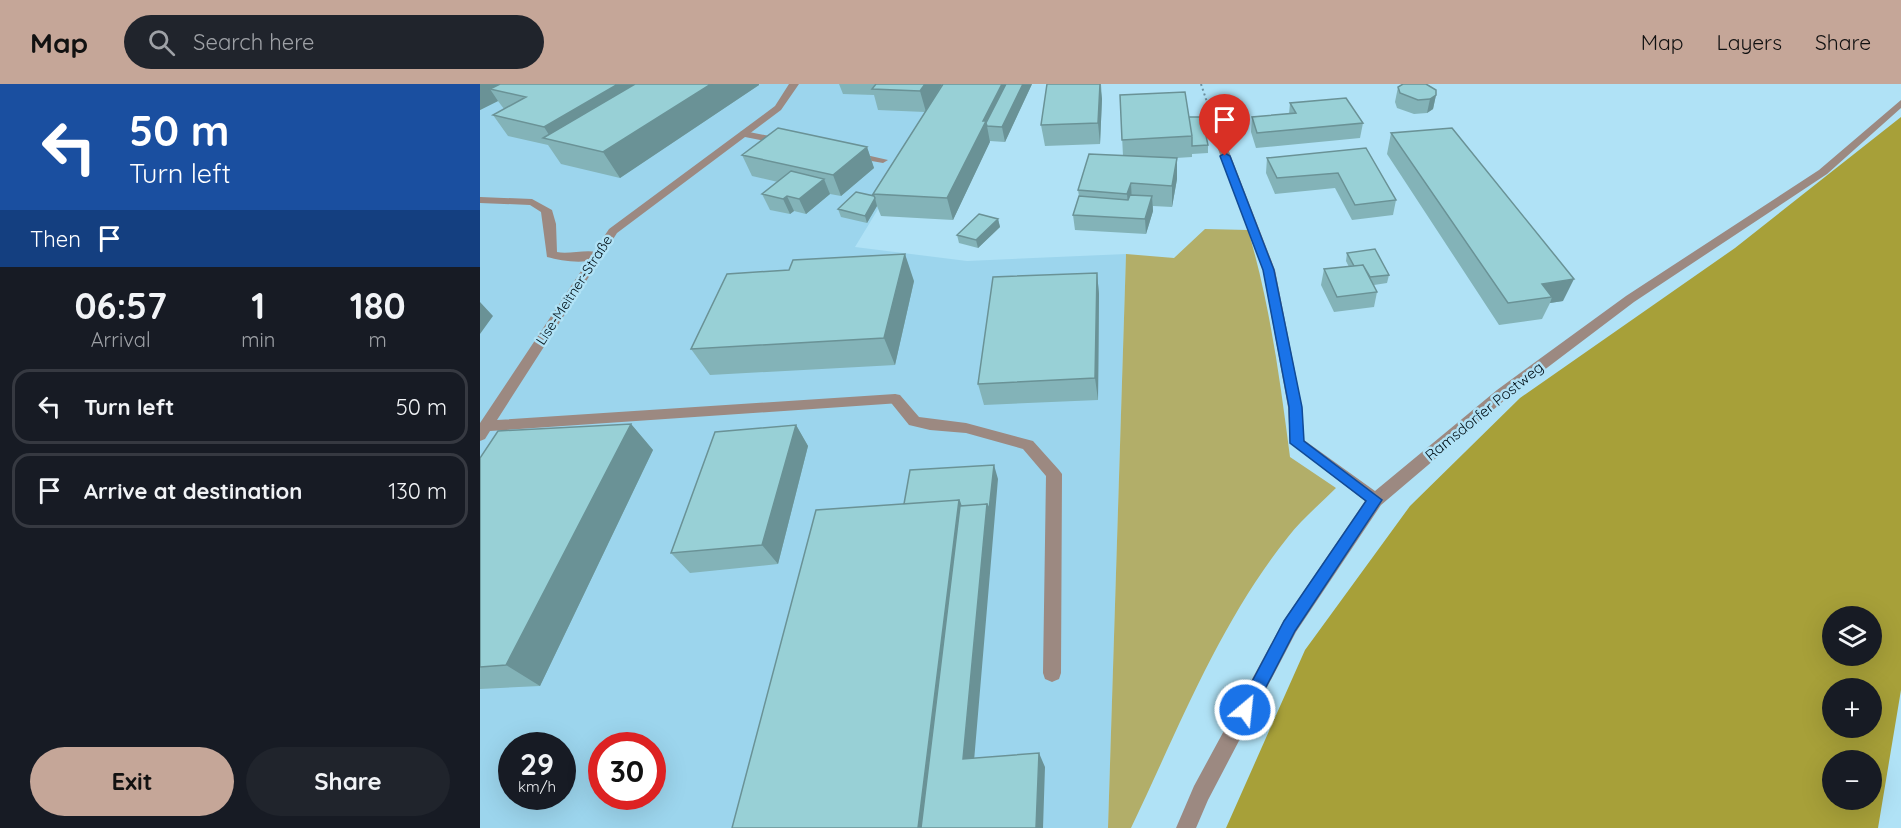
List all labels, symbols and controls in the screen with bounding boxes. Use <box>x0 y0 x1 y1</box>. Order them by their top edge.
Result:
search box <box>124 15 544 69</box>
text: Map <box>30 25 88 60</box>
icon: search <box>145 26 178 59</box>
text: Search here <box>193 28 315 56</box>
text: Map <box>1641 29 1684 55</box>
text: Layers <box>1717 29 1782 55</box>
text: Share <box>1815 29 1871 55</box>
pin <box>1199 94 1250 156</box>
icon: arrive <box>1208 103 1241 136</box>
text: 50 m <box>129 104 229 157</box>
icon: left <box>30 108 108 186</box>
text: Turn left <box>129 156 231 190</box>
icon: arrive <box>93 222 126 255</box>
text: Then <box>30 225 81 253</box>
street label: Lise-Meitner-Straße <box>532 232 616 348</box>
text: 06:57 <box>74 283 167 328</box>
text: 1 <box>251 283 265 328</box>
text: 180 <box>350 283 406 328</box>
text: Arrival <box>91 327 151 352</box>
text: min <box>241 327 275 352</box>
text: m <box>369 327 387 352</box>
street label: Ramsdorfer Postweg <box>1421 357 1547 465</box>
icon: left <box>33 390 66 423</box>
text: Turn left <box>84 393 174 421</box>
text: 50 m <box>396 393 447 421</box>
icon: arrive <box>33 474 66 507</box>
text: Arrive at destination <box>84 477 302 505</box>
text: 130 m <box>388 477 447 505</box>
map controls <box>1822 606 1882 810</box>
button: layers <box>1822 606 1882 666</box>
position arrow <box>1213 678 1277 742</box>
button: + <box>1822 678 1882 738</box>
speed limit sign: 30 <box>588 732 666 810</box>
text: 29 <box>520 745 554 783</box>
button: Exit <box>30 747 234 816</box>
button: Share <box>246 747 450 816</box>
button: − <box>1822 750 1882 810</box>
text: km/h <box>518 777 556 796</box>

